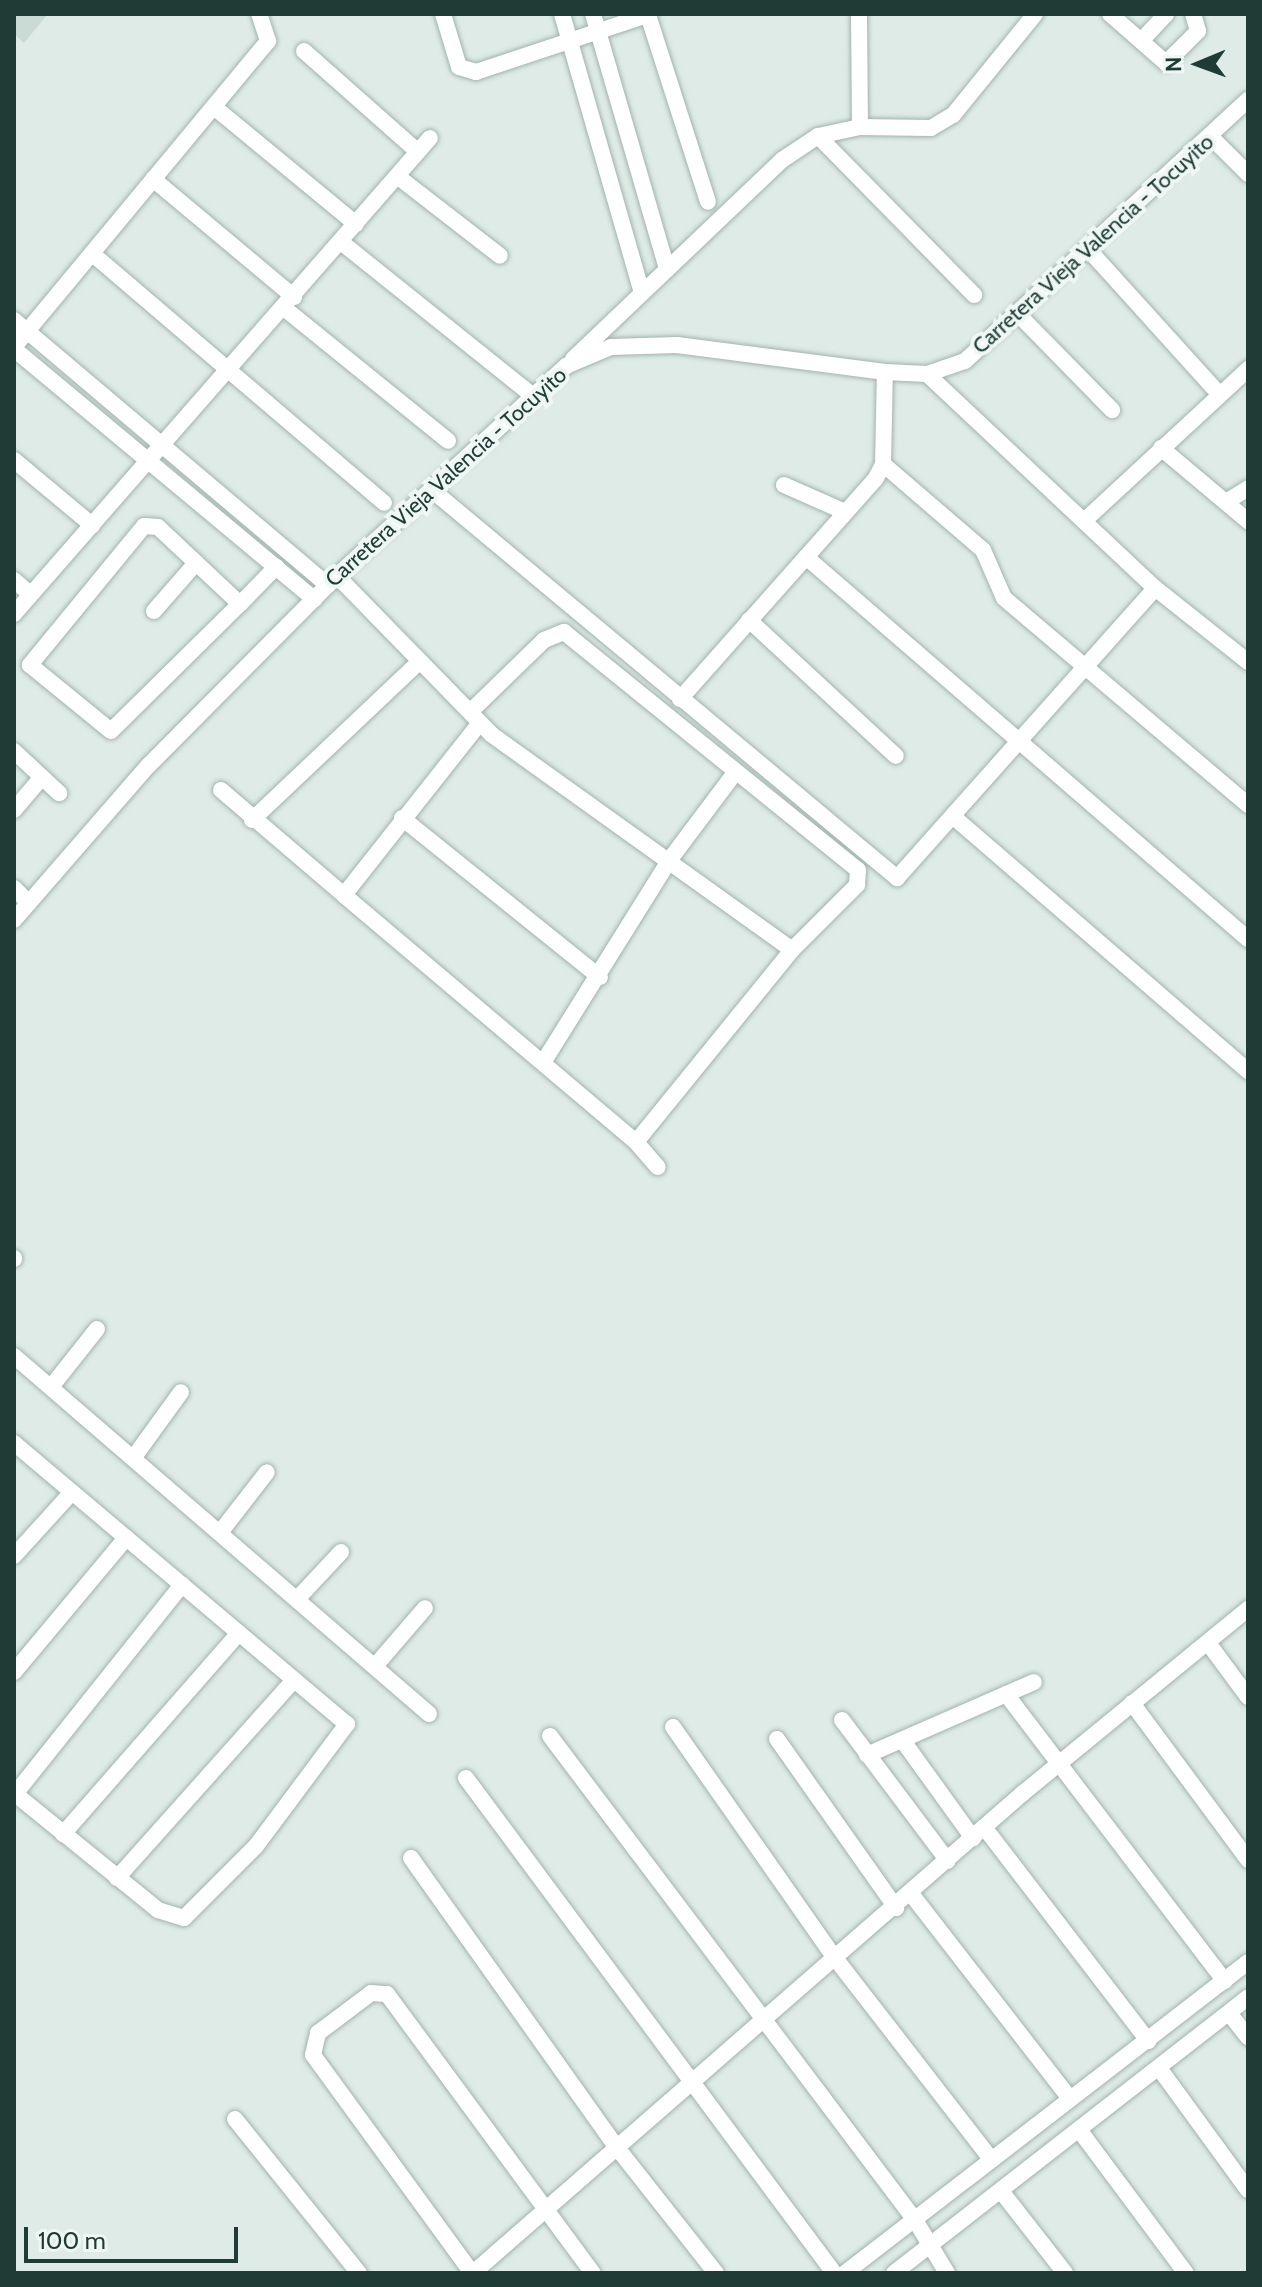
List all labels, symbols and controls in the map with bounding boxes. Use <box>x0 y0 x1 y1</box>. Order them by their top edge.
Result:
north arrow <box>1158 24 1238 104</box>
text: N <box>1160 56 1187 72</box>
street label: Carretera Vieja Valencia - Tocuyito <box>967 129 1219 359</box>
street label: Carretera Vieja Valencia - Tocuyito <box>320 362 572 592</box>
scale bar <box>28 2211 242 2261</box>
text: 100 m <box>38 2226 106 2255</box>

